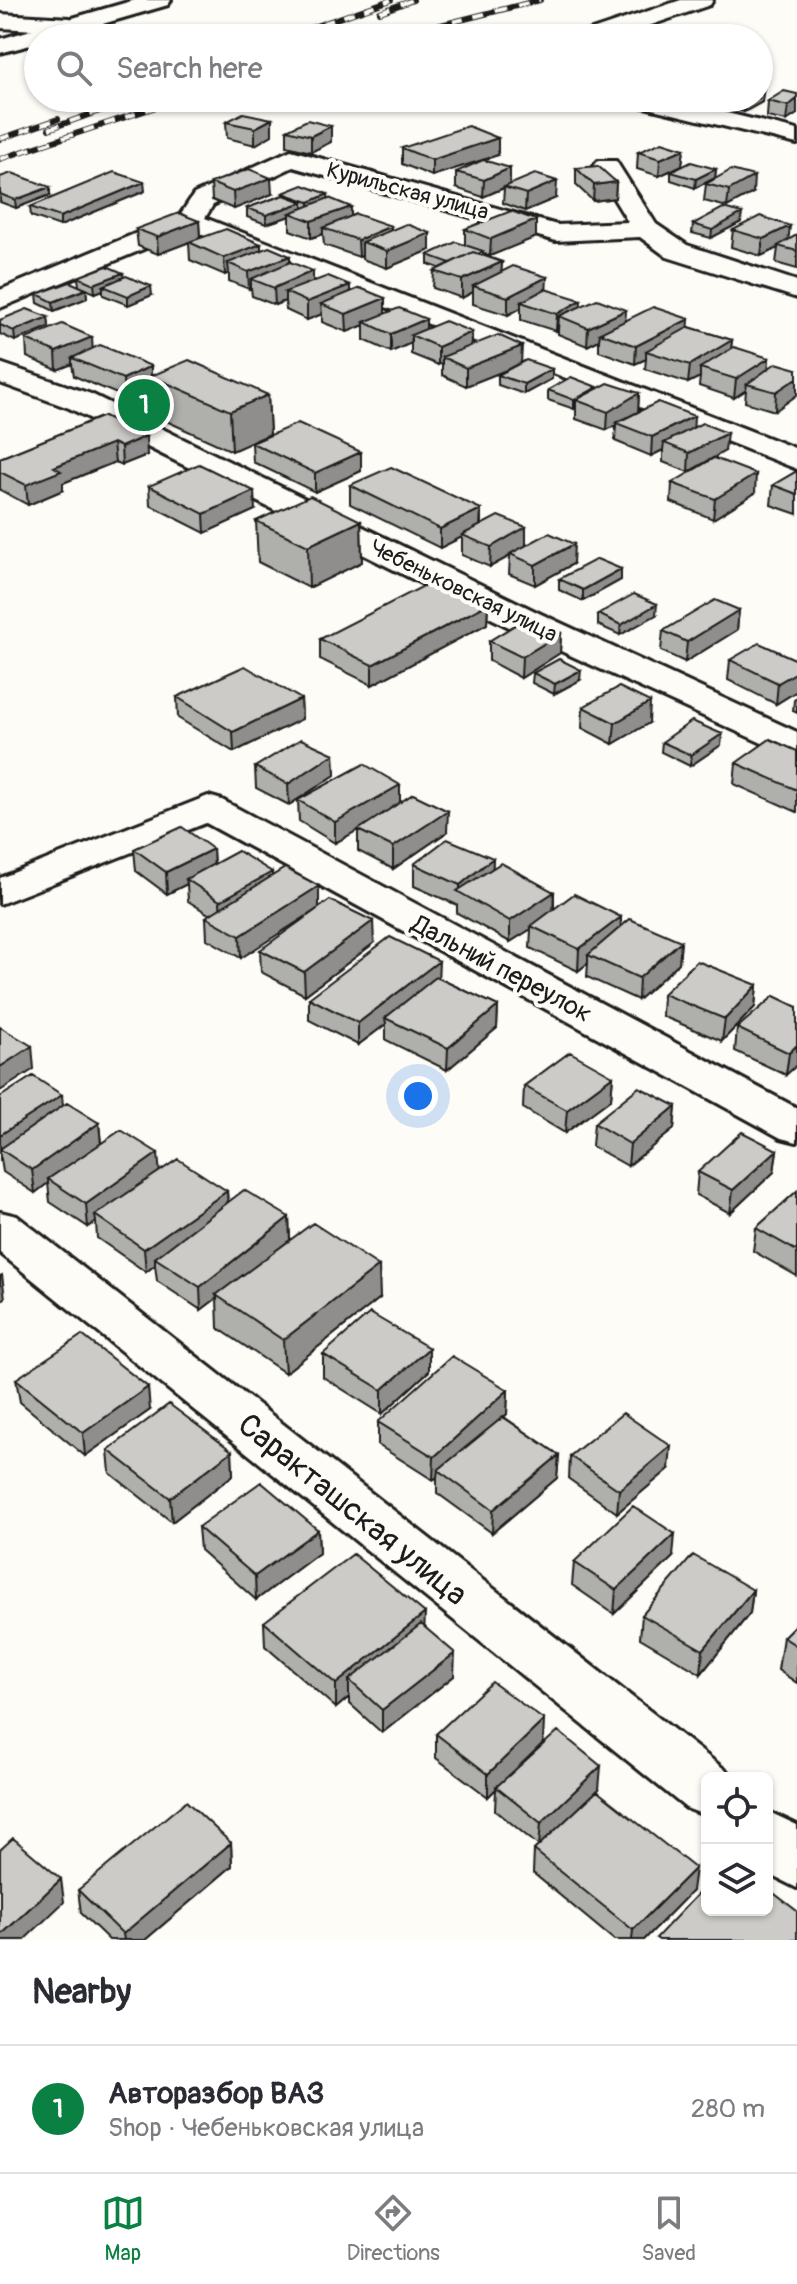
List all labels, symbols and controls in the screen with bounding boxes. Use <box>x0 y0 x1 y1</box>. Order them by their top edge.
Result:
search box <box>24 24 773 112</box>
icon: search <box>52 46 96 90</box>
text: Search here <box>116 50 263 87</box>
street label: Курильская улица <box>324 156 492 226</box>
pin: 1 <box>118 375 170 435</box>
street label: Чебеньковская улица <box>365 533 562 648</box>
street label: Дальний переулок <box>405 908 597 1030</box>
your location <box>398 1076 438 1116</box>
street label: Саракташская улица <box>229 1405 475 1615</box>
map controls <box>701 1772 773 1916</box>
button: locate <box>701 1772 773 1844</box>
button: layers <box>701 1844 773 1916</box>
text: Nearby <box>32 1971 131 2014</box>
text: Авторазбор ВАЗ <box>108 2075 324 2112</box>
text: 1 <box>53 2093 63 2125</box>
text: 280 m <box>691 2093 765 2125</box>
text: Shop · Чебеньковская улица <box>108 2112 424 2144</box>
tab: Map <box>101 2191 145 2267</box>
tab: Directions <box>347 2191 440 2267</box>
tab: Saved <box>642 2191 696 2267</box>

